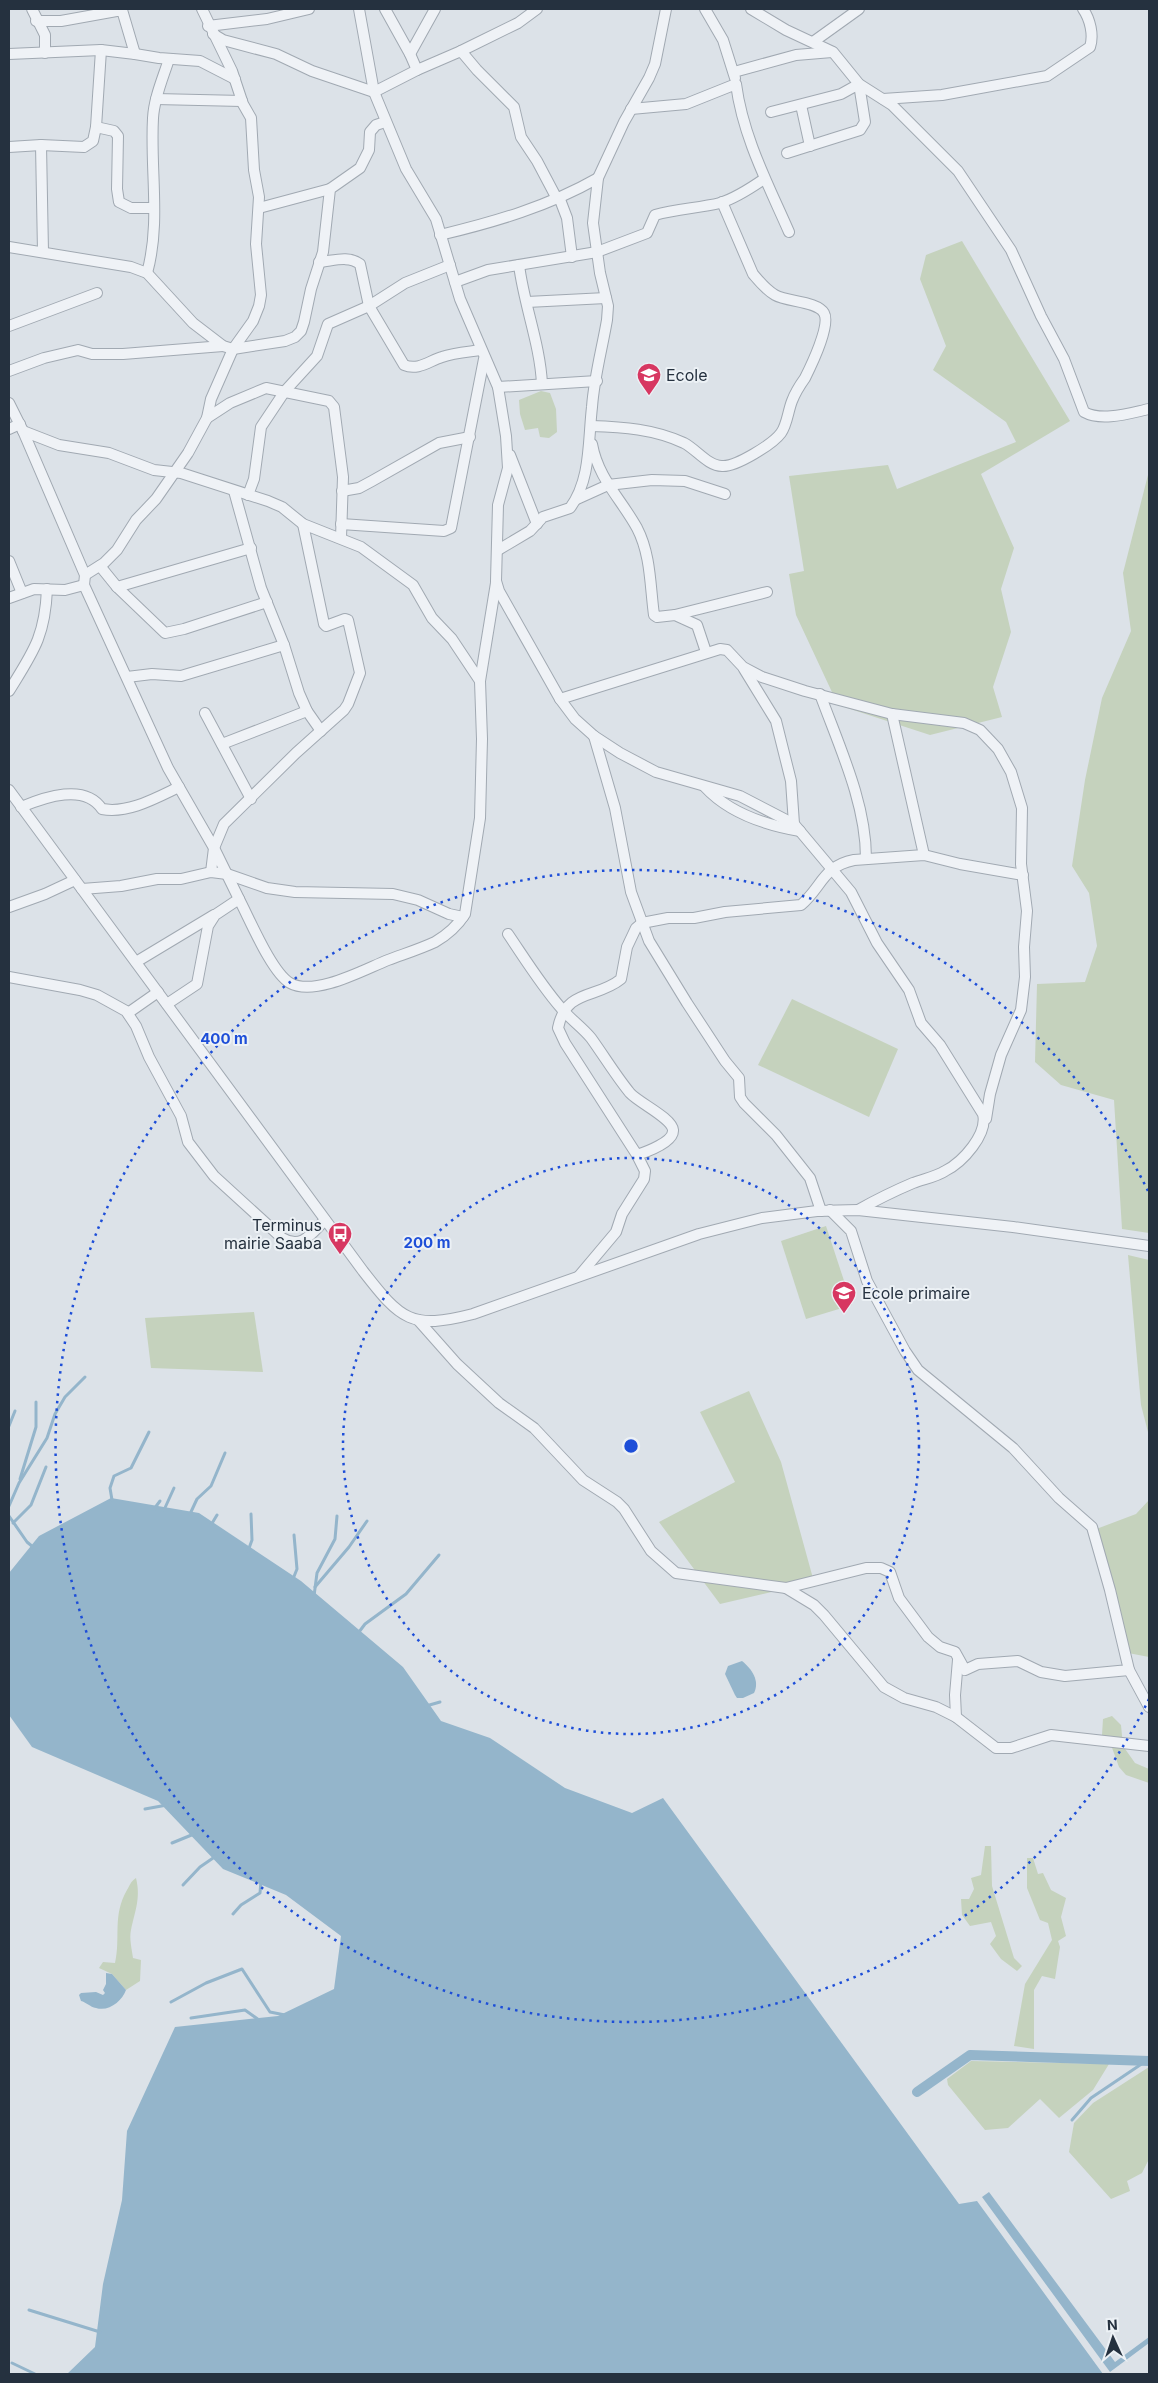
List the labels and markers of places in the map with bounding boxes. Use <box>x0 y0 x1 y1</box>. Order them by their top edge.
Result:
school or university icon: Ecole <box>636 362 662 396</box>
place label: Ecole <box>666 365 708 385</box>
place label: Terminus mairie Saaba <box>224 1215 322 1253</box>
bus stop icon: Terminus mairie Saaba <box>327 1221 353 1255</box>
school or university icon: Ecole primaire <box>831 1280 857 1314</box>
place label: Ecole primaire <box>862 1283 970 1303</box>
centre of rings <box>622 1437 640 1455</box>

